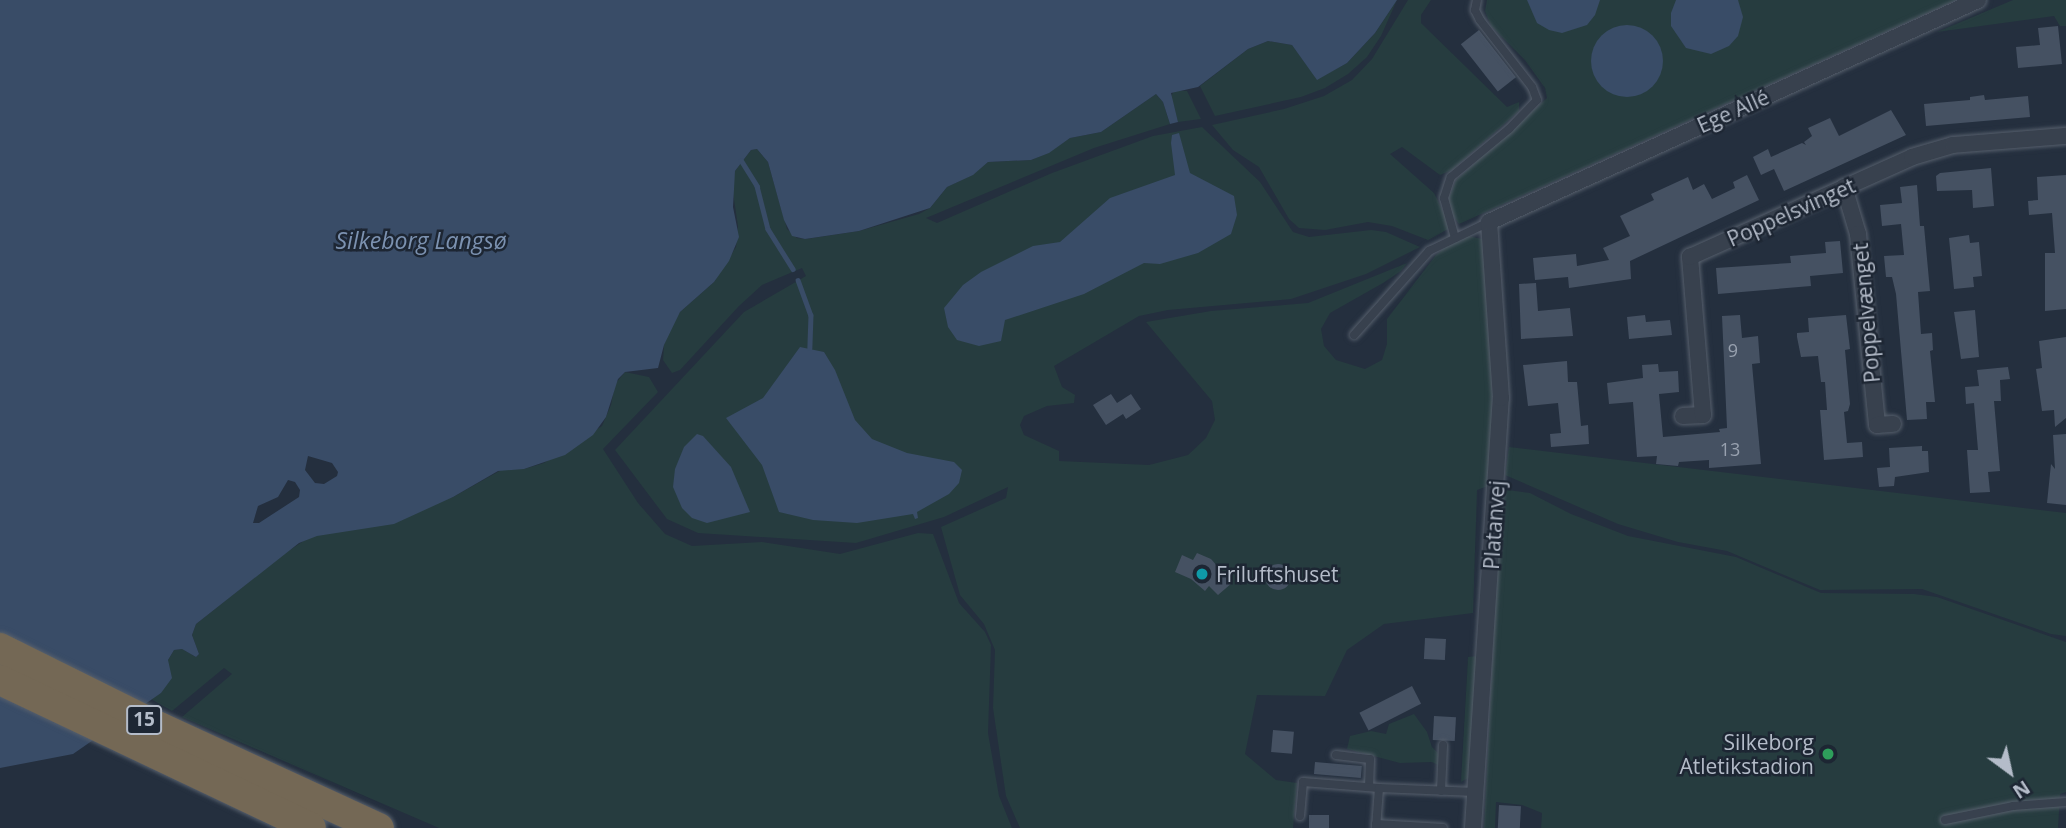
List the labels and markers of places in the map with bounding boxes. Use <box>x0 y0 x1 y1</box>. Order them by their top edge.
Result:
place label: Friluftshuset <box>1216 561 1339 587</box>
marker: Friluftshuset <box>1194 566 1210 582</box>
place label: Silkeborg Atletikstadion <box>1679 729 1814 779</box>
marker: Silkeborg Atletikstadion <box>1820 746 1836 762</box>

